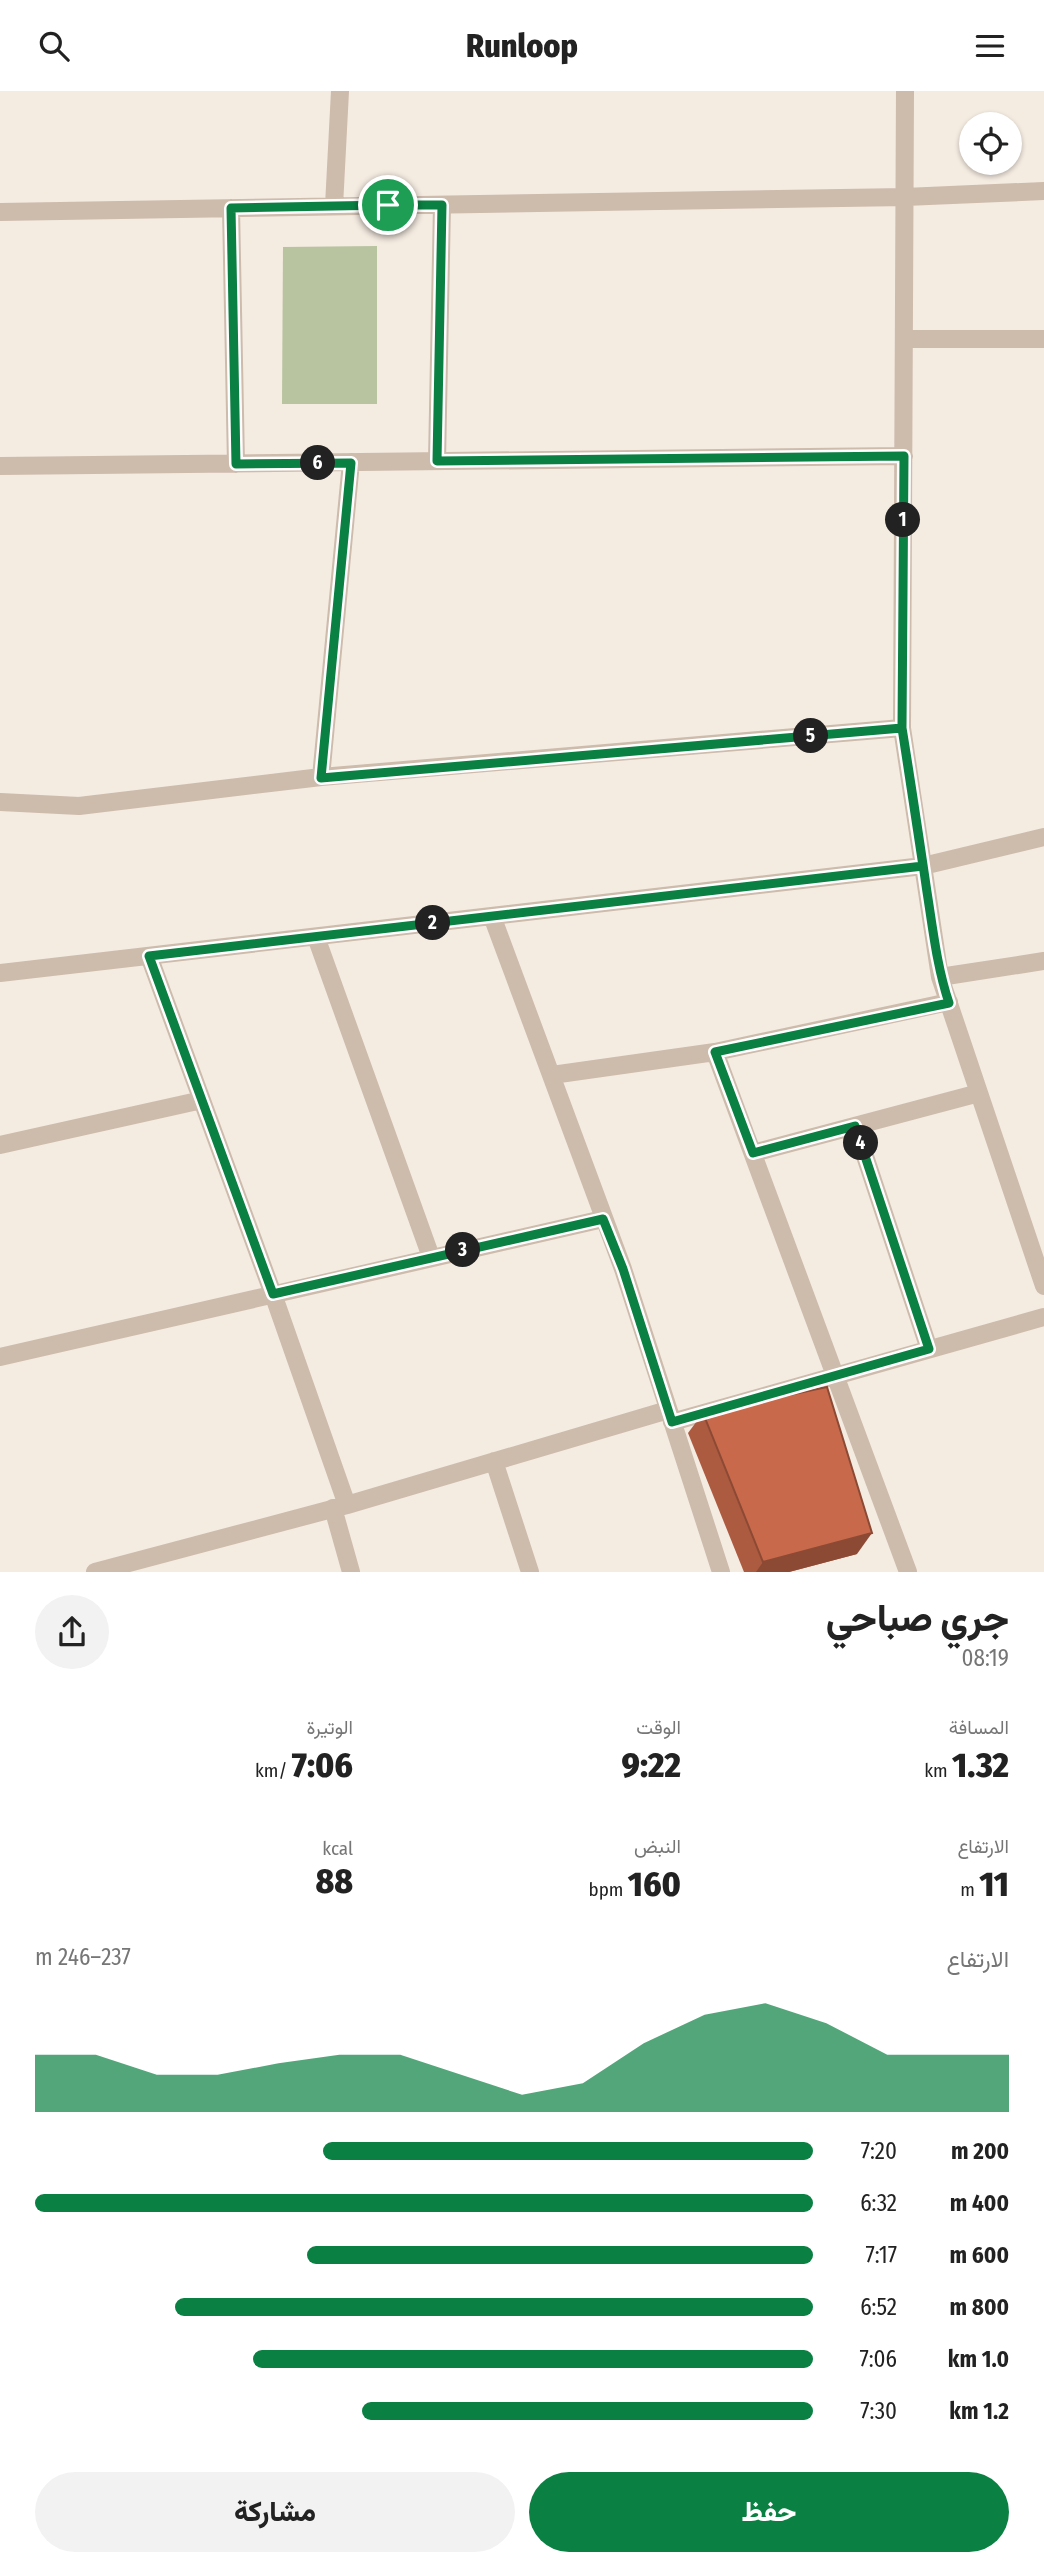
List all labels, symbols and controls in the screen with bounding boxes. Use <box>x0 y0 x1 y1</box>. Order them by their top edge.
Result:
icon: search <box>35 27 73 65</box>
text: Runloop <box>466 27 578 65</box>
icon: menu <box>971 27 1009 65</box>
map controls <box>959 112 1022 175</box>
button: locate <box>959 112 1022 175</box>
pin <box>358 175 418 235</box>
icon: arrive <box>369 186 407 224</box>
pin: 6 <box>300 445 336 481</box>
text: 6 <box>313 451 322 474</box>
pin: 1 <box>886 503 920 537</box>
text: 1 <box>898 508 907 531</box>
pin: 5 <box>794 719 828 753</box>
text: 5 <box>806 724 815 747</box>
pin: 2 <box>416 905 450 941</box>
text: 2 <box>428 911 437 934</box>
pin: 4 <box>844 1125 878 1161</box>
text: 4 <box>856 1131 865 1154</box>
pin: 3 <box>446 1233 480 1267</box>
text: 3 <box>458 1238 467 1261</box>
button: share <box>35 1595 109 1669</box>
text: جري صباحي <box>826 1595 1009 1641</box>
text: 08:19 <box>961 1644 1009 1672</box>
text: الوتيرة <box>307 1716 353 1739</box>
text: الوقت <box>636 1716 681 1739</box>
text: المسافة <box>949 1716 1009 1739</box>
text: 7:06 <box>292 1744 353 1786</box>
text: 9:22 <box>622 1744 681 1786</box>
text: 1.32 <box>952 1744 1009 1786</box>
text: /km <box>255 1759 292 1782</box>
text: km <box>924 1759 952 1782</box>
text: النبض <box>634 1835 681 1858</box>
text: الارتفاع <box>957 1835 1009 1858</box>
text: kcal <box>322 1837 353 1860</box>
text: 88 <box>315 1860 353 1902</box>
text: 160 <box>628 1863 681 1905</box>
text: 11 <box>979 1863 1009 1905</box>
text: bpm <box>589 1878 628 1901</box>
text: m <box>960 1878 979 1901</box>
text: 237–246 m <box>35 1943 131 1971</box>
text: الارتفاع <box>947 1945 1009 1973</box>
text: 7:20 <box>861 2137 897 2165</box>
text: 200 m <box>951 2137 1009 2165</box>
text: 6:32 <box>860 2189 897 2217</box>
text: 400 m <box>950 2189 1009 2217</box>
text: 7:17 <box>865 2241 897 2269</box>
text: 600 m <box>949 2241 1009 2269</box>
text: 6:52 <box>860 2293 897 2321</box>
text: 800 m <box>949 2293 1009 2321</box>
text: 7:06 <box>859 2345 897 2373</box>
text: 1.0 km <box>948 2345 1009 2373</box>
text: 7:30 <box>860 2397 897 2425</box>
text: 1.2 km <box>949 2397 1009 2425</box>
button: مشاركة <box>35 2472 515 2552</box>
button: حفظ <box>529 2472 1009 2552</box>

